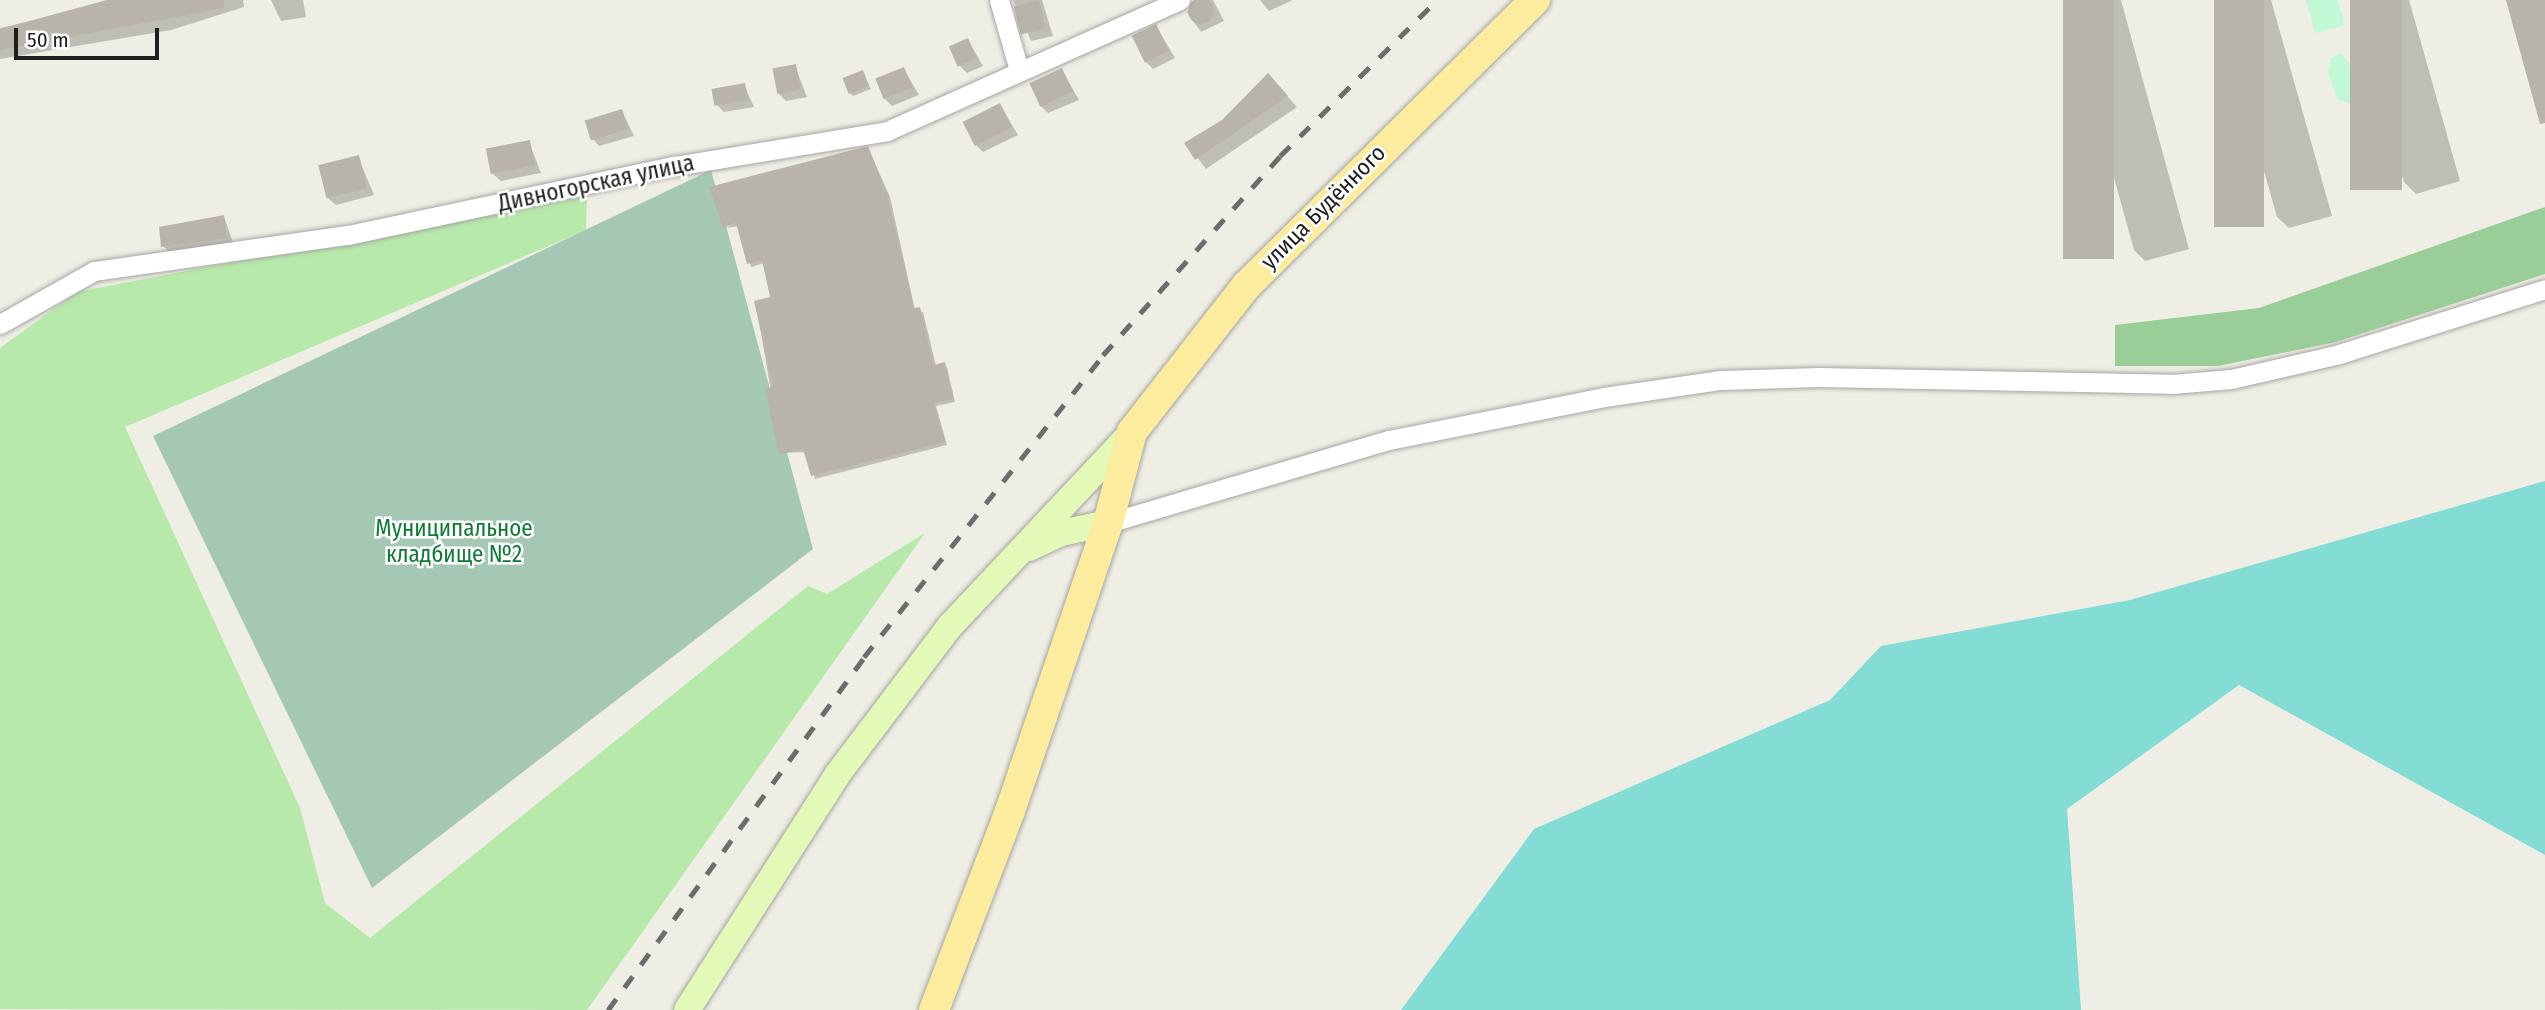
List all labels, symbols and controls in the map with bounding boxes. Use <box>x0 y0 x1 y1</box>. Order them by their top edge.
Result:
scale bar <box>18 14 163 58</box>
text: 50 m <box>27 27 69 53</box>
street label: улица Будённого <box>1255 139 1391 275</box>
street label: Дивногорская улица <box>495 149 697 217</box>
park label: Муниципальное кладбище №2 <box>375 514 533 568</box>

